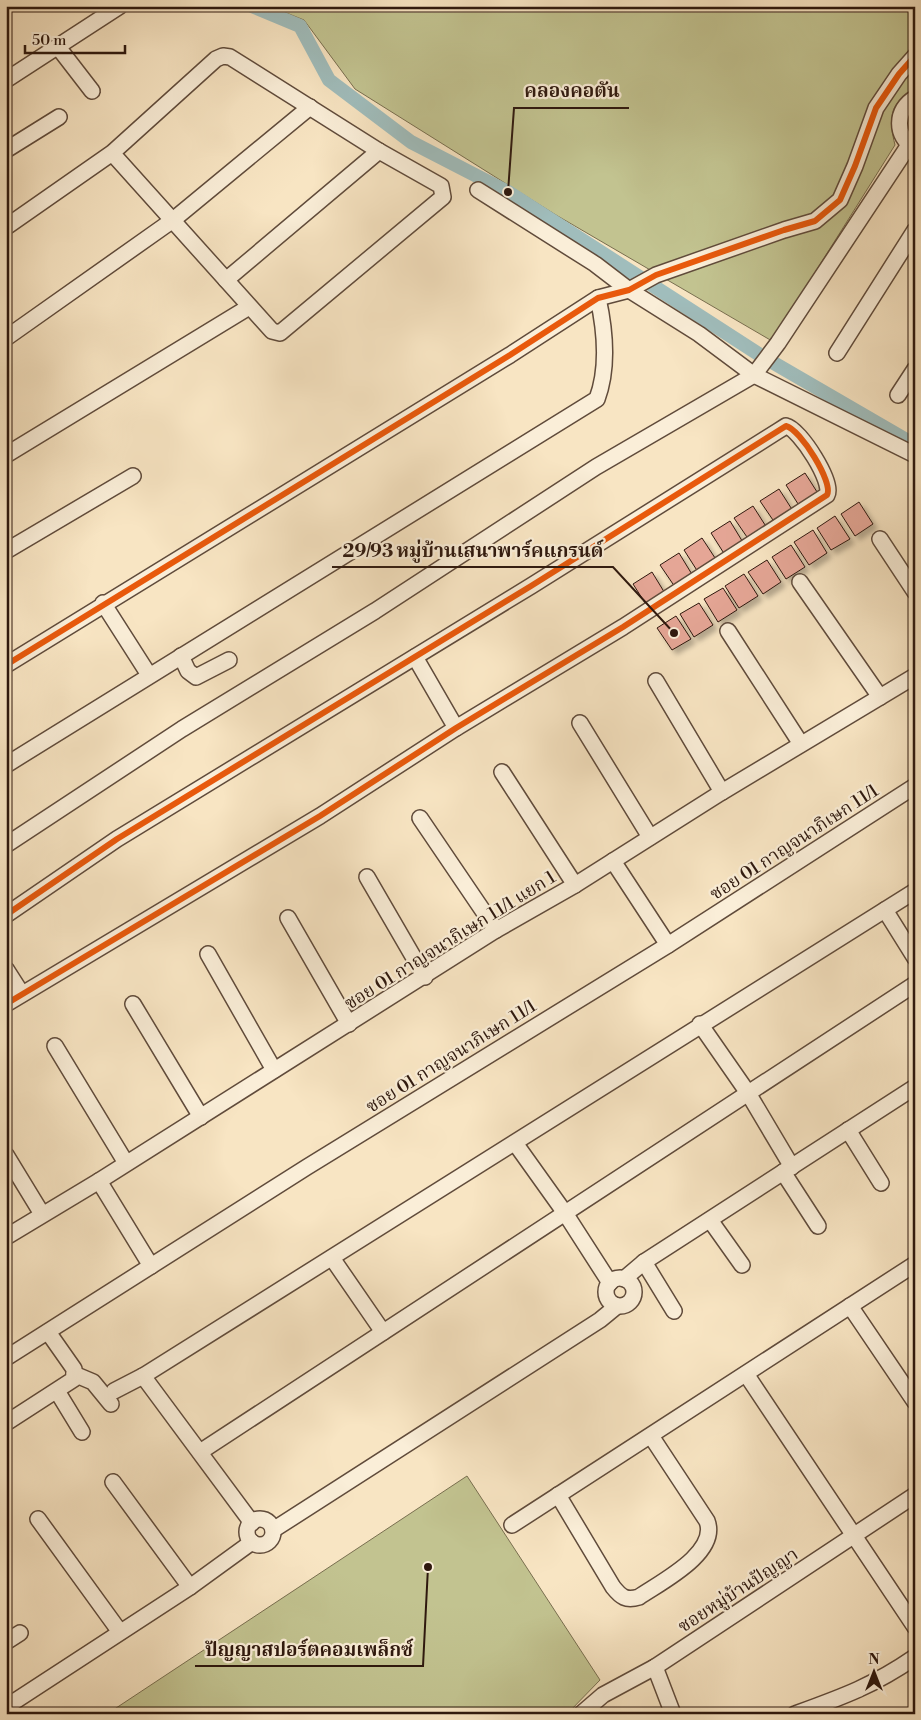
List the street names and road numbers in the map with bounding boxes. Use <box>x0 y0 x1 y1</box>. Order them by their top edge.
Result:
street label: ซอย 01 กาญจนาภิเษก 11/1 <box>706 779 883 906</box>
street label: ซอย 01 กาญจนาภิเษก 11/1 แยก 1 <box>340 866 561 1015</box>
street label: ซอย 01 กาญจนาภิเษก 11/1 <box>362 994 541 1118</box>
street label: ซอยหมู่บ้านปัญญา <box>674 1543 803 1638</box>

